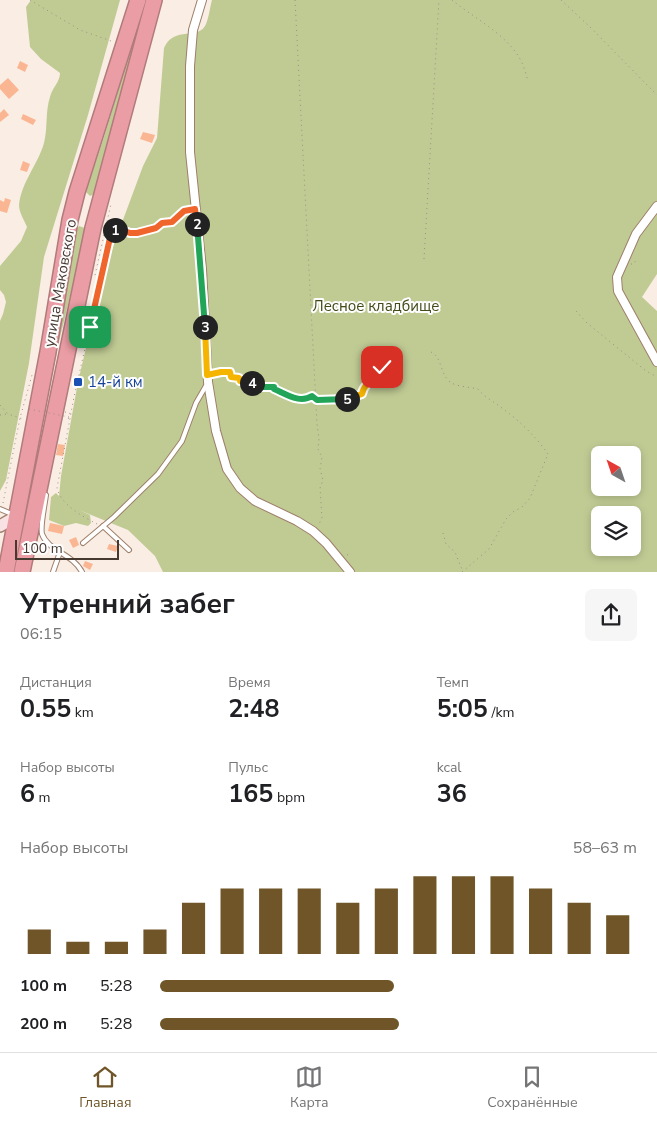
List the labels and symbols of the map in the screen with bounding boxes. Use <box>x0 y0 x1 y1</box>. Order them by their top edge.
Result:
pin: 2 <box>184 212 210 236</box>
street label: улица Маковского <box>39 217 81 349</box>
pin: 1 <box>102 218 128 242</box>
park label: Лесное кладбище <box>313 296 439 316</box>
pin <box>69 306 111 348</box>
pin: 3 <box>192 314 218 340</box>
pin <box>361 346 403 388</box>
pin: 4 <box>240 370 264 396</box>
place label: 14-й км <box>88 372 143 392</box>
marker: 14-й км <box>72 376 84 388</box>
pin: 5 <box>334 386 360 412</box>
north arrow <box>591 446 641 496</box>
scale bar <box>15 537 119 560</box>

